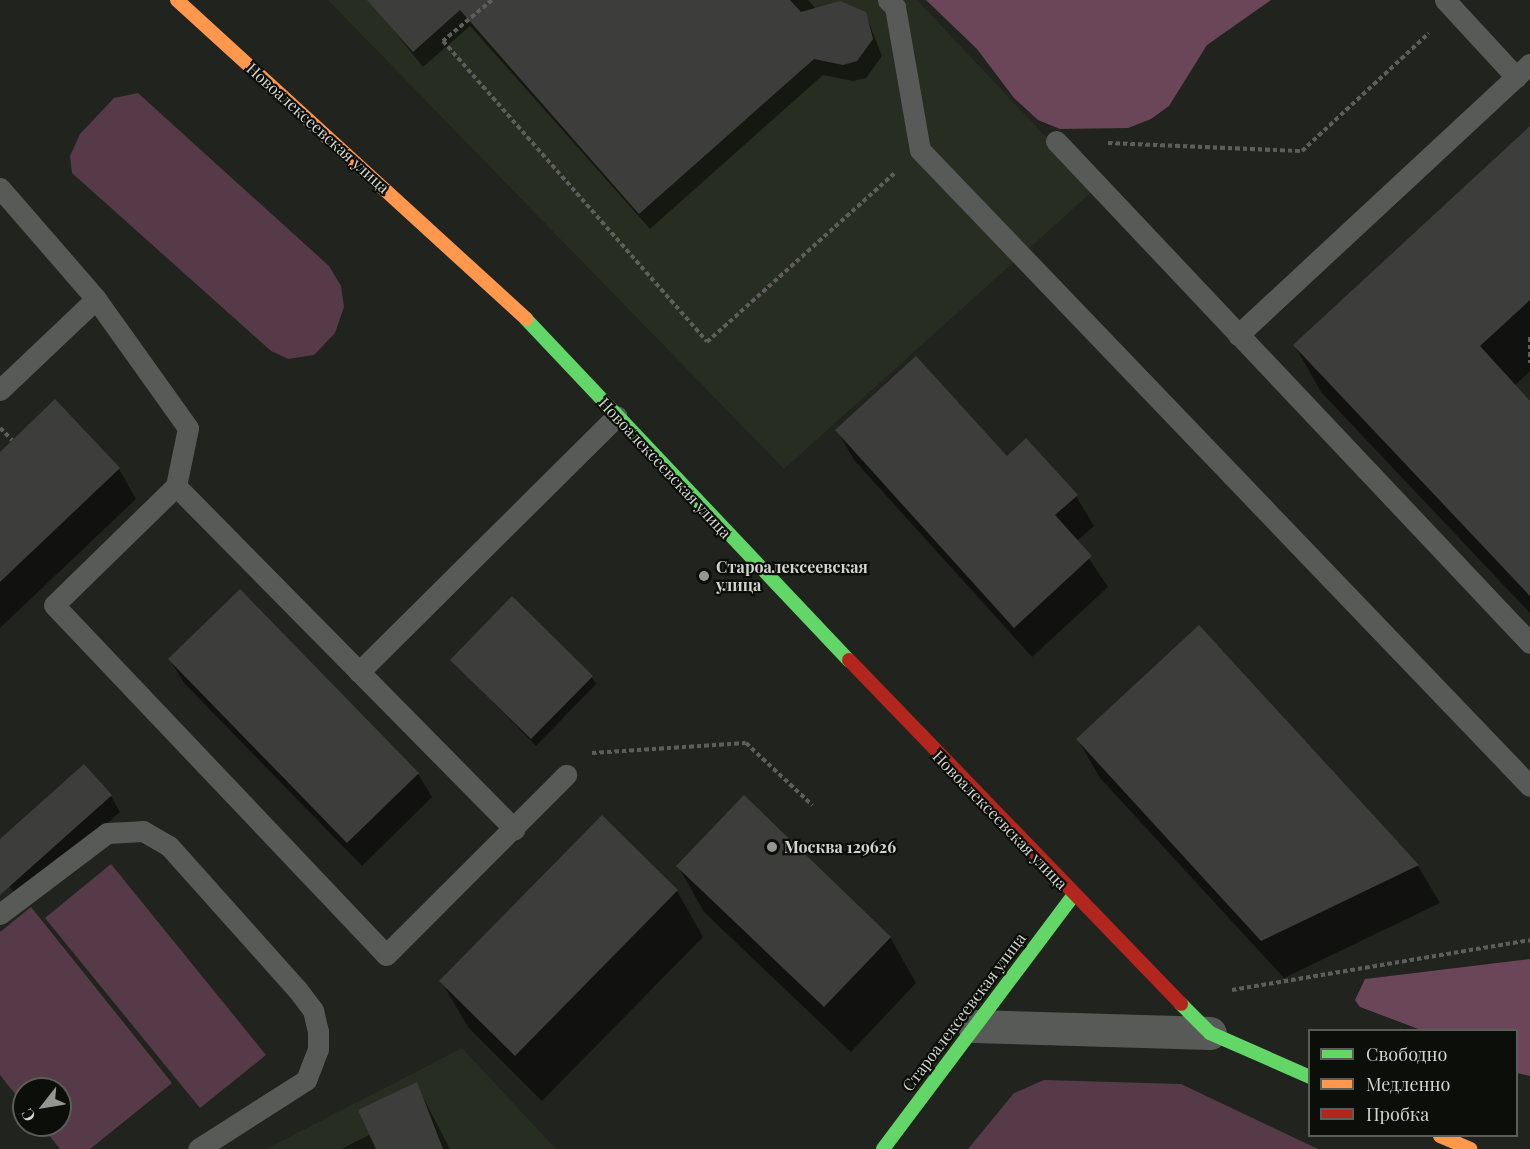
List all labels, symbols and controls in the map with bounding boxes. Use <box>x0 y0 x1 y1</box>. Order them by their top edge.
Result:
street label: Новоалексеевская улица <box>243 59 393 197</box>
street label: Новоалексеевская улица <box>595 394 735 542</box>
place label: Староалексеевская улица <box>716 557 868 595</box>
marker: Староалексеевская улица <box>697 569 711 583</box>
street label: Новоалексеевская улица <box>929 747 1071 893</box>
place label: Москва 129626 <box>784 837 896 857</box>
marker: Москва 129626 <box>765 840 779 854</box>
street label: Староалексеевская улица <box>898 929 1030 1095</box>
legend <box>1308 1029 1518 1137</box>
text: Свободно <box>1366 1042 1447 1066</box>
text: Медленно <box>1366 1072 1450 1096</box>
north arrow <box>12 1077 72 1137</box>
text: Пробка <box>1366 1102 1429 1126</box>
text: С <box>16 1105 40 1126</box>

